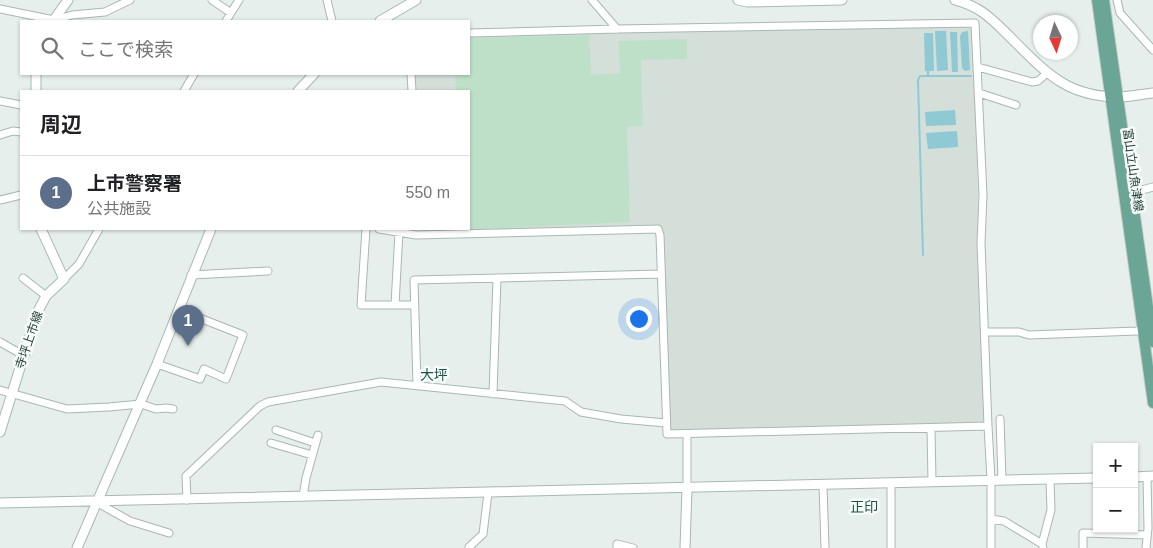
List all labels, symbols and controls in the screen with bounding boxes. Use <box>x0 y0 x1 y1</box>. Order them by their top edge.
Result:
north arrow <box>1033 15 1078 60</box>
search box <box>20 20 470 75</box>
icon: search <box>38 34 66 62</box>
text: ここで検索 <box>78 39 173 60</box>
text: 周辺 <box>40 113 82 136</box>
street label: 富山立山魚津線 <box>1120 127 1146 213</box>
text: 上市警察署 <box>87 173 182 194</box>
text: 1 <box>52 184 60 201</box>
text: 550 m <box>406 184 450 201</box>
text: 公共施設 <box>87 200 151 217</box>
pin: 1 <box>172 305 204 346</box>
your location <box>626 306 652 332</box>
street label: 寺坪上市線 <box>13 309 45 371</box>
district label: 大坪 <box>420 367 448 383</box>
map controls <box>1093 443 1138 533</box>
button: + <box>1093 443 1138 488</box>
button: − <box>1093 488 1138 533</box>
district label: 正印 <box>850 499 878 515</box>

